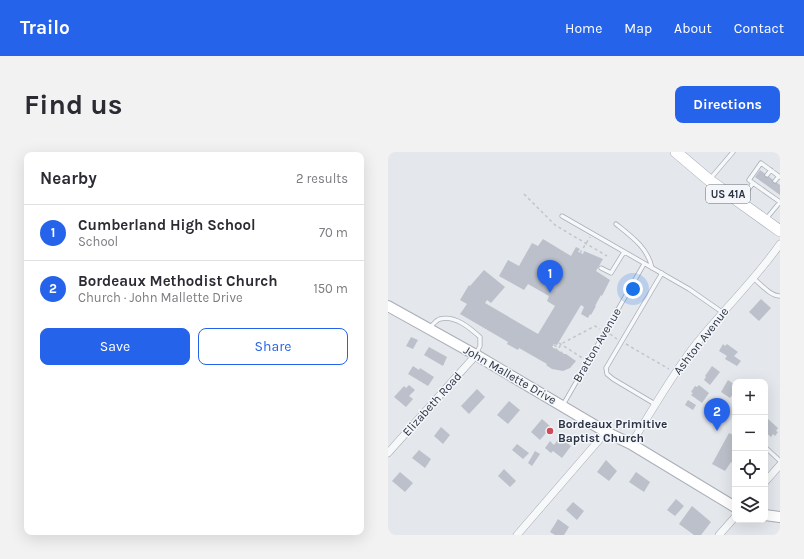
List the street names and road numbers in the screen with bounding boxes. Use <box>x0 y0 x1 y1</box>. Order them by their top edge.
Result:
road number: US 41A <box>706 185 750 203</box>
street label: Bratton Avenue <box>570 305 624 385</box>
street label: Ashton Avenue <box>671 305 731 377</box>
street label: John Mallette Drive <box>461 343 559 407</box>
street label: Elizabeth Road <box>400 369 464 439</box>

